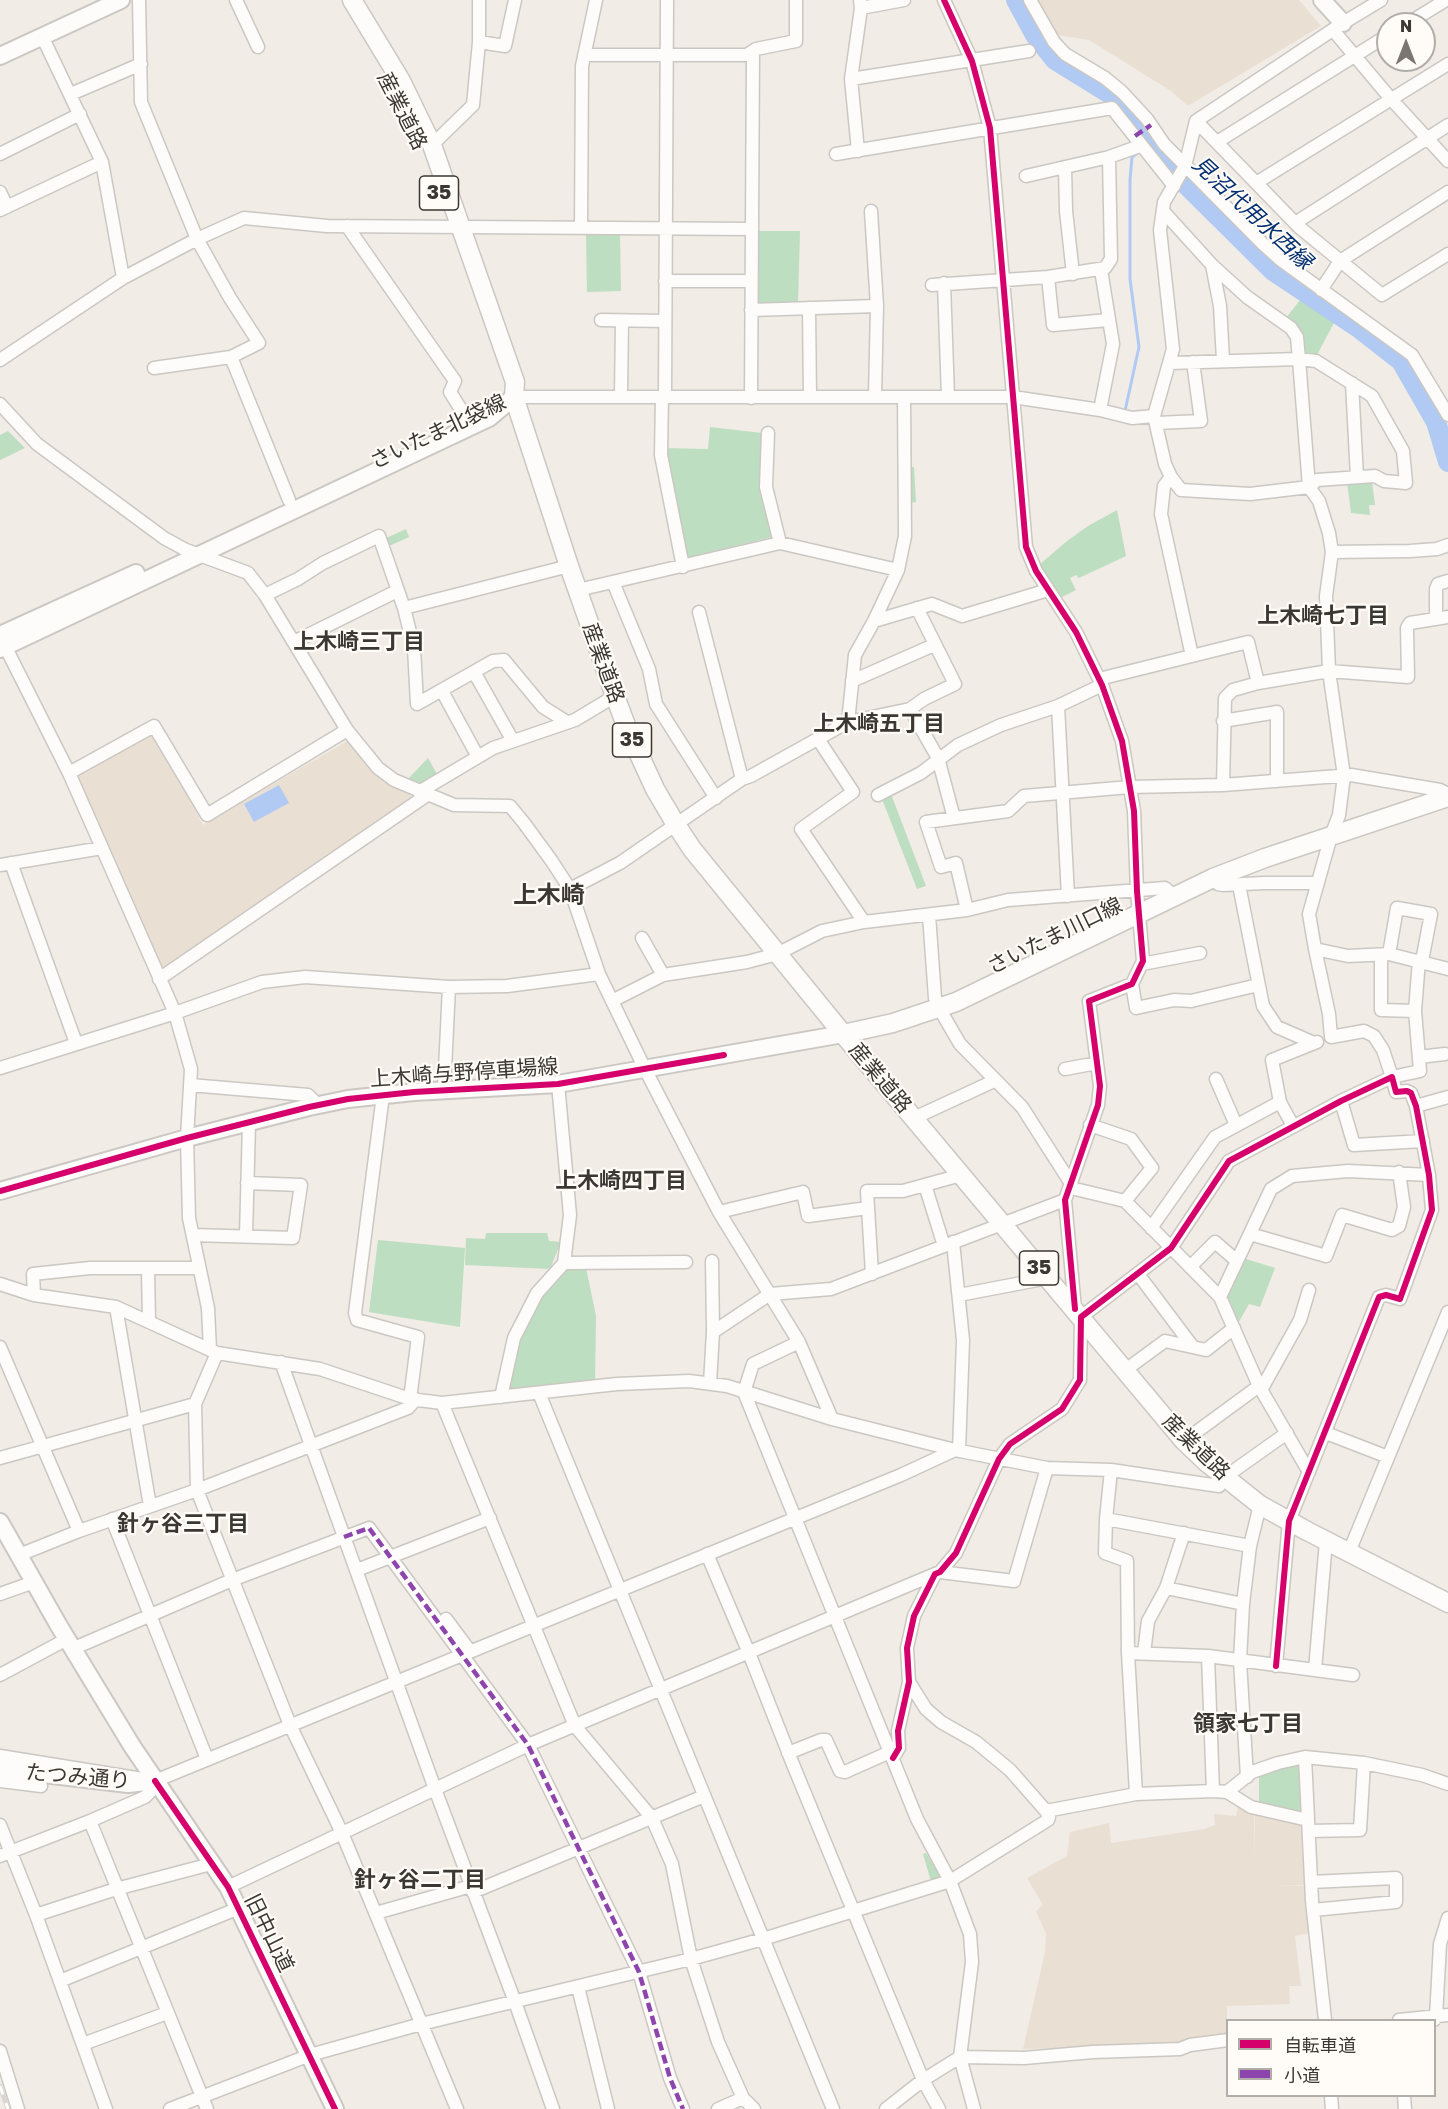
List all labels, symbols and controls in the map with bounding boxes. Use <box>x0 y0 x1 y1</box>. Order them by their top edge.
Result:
north arrow <box>1376 12 1436 72</box>
text: N <box>1400 16 1412 36</box>
street label: 産業道路 <box>372 68 432 154</box>
water label: 見沼代用水西縁 <box>1187 151 1317 275</box>
road number: 35 <box>420 176 458 210</box>
street label: さいたま北袋線 <box>366 390 510 474</box>
district label: 上木崎七丁目 <box>1257 603 1389 629</box>
street label: 産業道路 <box>577 619 629 707</box>
district label: 上木崎三丁目 <box>293 629 425 655</box>
district label: 上木崎五丁目 <box>813 711 945 737</box>
road number: 35 <box>612 723 652 757</box>
district label: 上木崎 <box>513 881 585 909</box>
street label: さいたま川口線 <box>983 892 1127 980</box>
street label: 産業道路 <box>843 1038 917 1118</box>
street label: 上木崎与野停車場線 <box>369 1054 559 1092</box>
district label: 上木崎四丁目 <box>555 1168 687 1194</box>
road number: 35 <box>1020 1251 1058 1285</box>
street label: 産業道路 <box>1157 1409 1235 1485</box>
district label: 針ヶ谷三丁目 <box>117 1511 249 1537</box>
district label: 領家七丁目 <box>1193 1711 1303 1737</box>
street label: たつみ通り <box>25 1760 131 1794</box>
district label: 針ヶ谷二丁目 <box>354 1867 486 1893</box>
street label: 旧中山道 <box>239 1890 299 1976</box>
legend <box>1226 2019 1436 2097</box>
text: 自転車道 <box>1284 2034 1356 2056</box>
text: 小道 <box>1284 2064 1320 2086</box>

